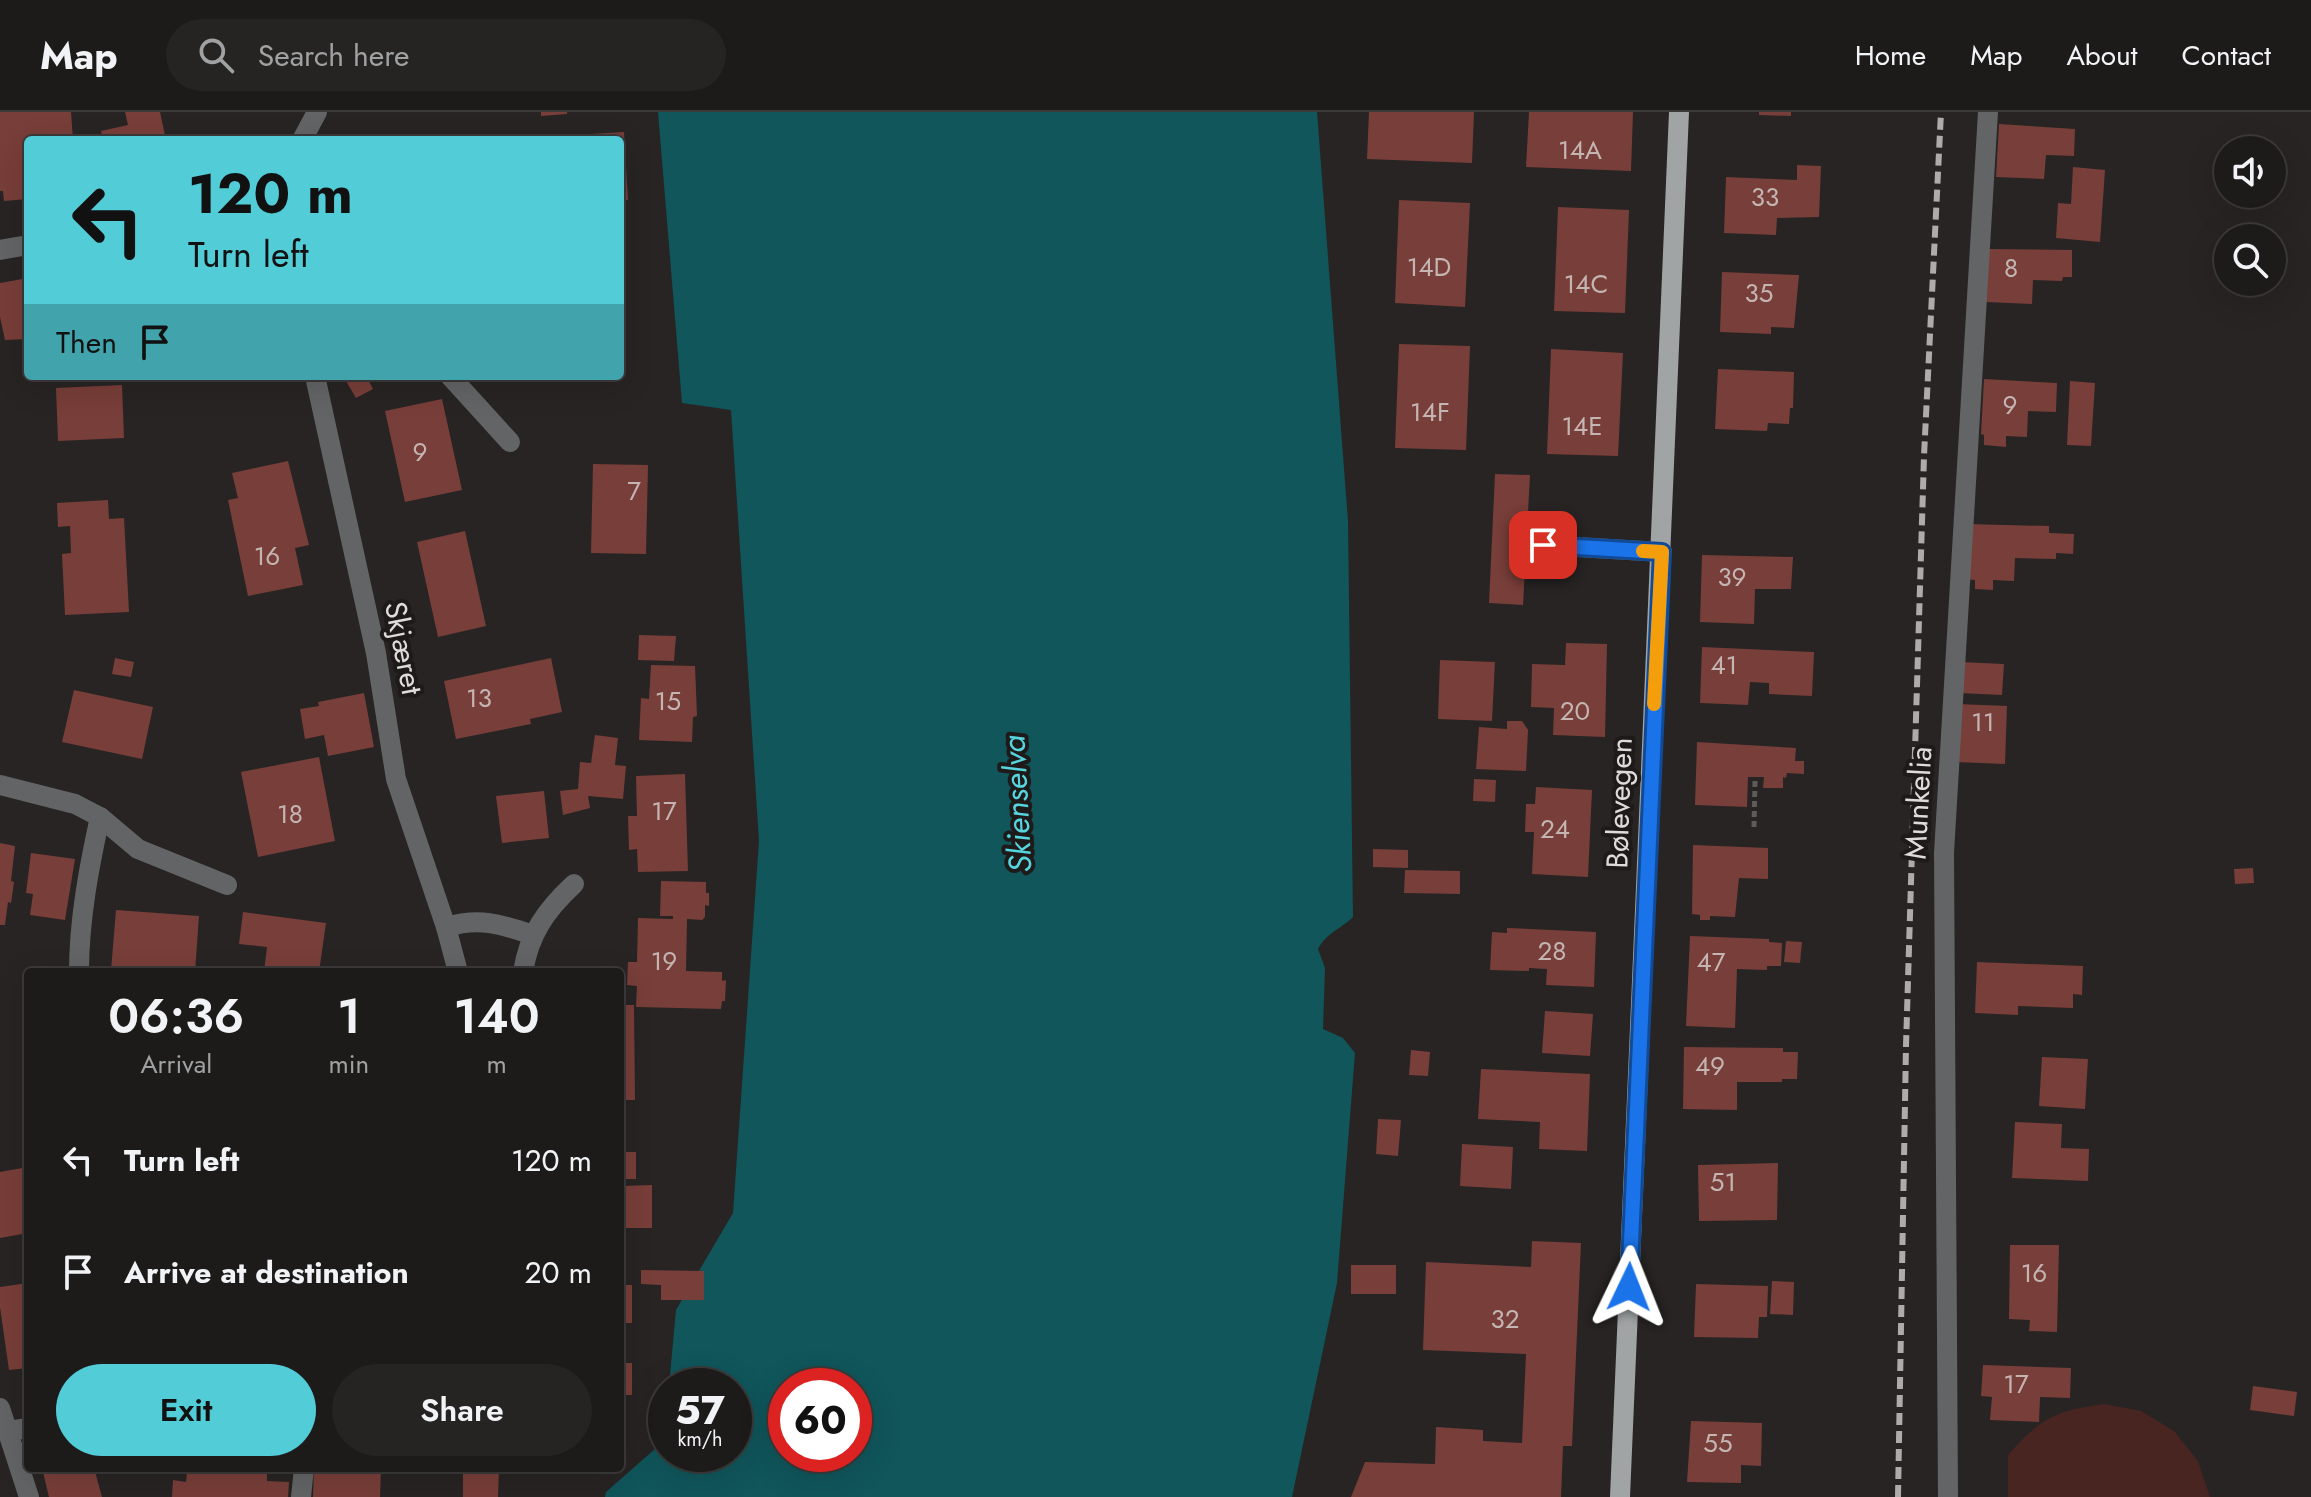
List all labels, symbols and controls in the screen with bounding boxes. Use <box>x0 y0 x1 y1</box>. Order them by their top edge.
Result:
search box <box>166 19 726 91</box>
text: Map <box>40 28 118 83</box>
icon: search <box>194 33 238 77</box>
text: Search here <box>258 34 410 77</box>
text: Home <box>1855 35 1926 76</box>
text: Map <box>1970 35 2022 76</box>
text: About <box>2066 35 2138 76</box>
text: Contact <box>2182 35 2271 76</box>
house number: 14A <box>1558 131 1603 169</box>
map controls <box>2214 136 2286 296</box>
button: sound <box>2214 136 2286 208</box>
text: 120 m <box>188 153 353 234</box>
icon: left <box>56 168 160 272</box>
house number: 33 <box>1751 178 1779 216</box>
button: search <box>2214 224 2286 296</box>
text: Turn left <box>188 228 309 280</box>
house number: 14D <box>1407 248 1451 286</box>
house number: 8 <box>2004 249 2018 287</box>
house number: 14C <box>1564 265 1608 303</box>
house number: 35 <box>1745 274 1773 312</box>
icon: arrive <box>133 320 177 364</box>
text: Then <box>56 321 117 364</box>
house number: 9 <box>2003 386 2017 424</box>
house number: 14F <box>1410 393 1450 431</box>
house number: 14E <box>1561 407 1603 445</box>
house number: 9 <box>413 433 427 471</box>
house number: 7 <box>627 472 641 510</box>
pin <box>1509 511 1577 579</box>
icon: arrive <box>1521 523 1565 567</box>
house number: 16 <box>254 537 280 575</box>
house number: 39 <box>1717 558 1747 596</box>
street label: Skjæret <box>374 598 434 699</box>
house number: 41 <box>1711 646 1737 684</box>
house number: 13 <box>466 679 492 717</box>
house number: 15 <box>655 682 681 720</box>
house number: 20 <box>1560 692 1590 730</box>
house number: 11 <box>1971 703 1995 741</box>
water label: Skienselva <box>990 734 1044 874</box>
street label: Bølevegen <box>1595 737 1643 869</box>
street label: Munkelia <box>1894 745 1942 861</box>
house number: 17 <box>651 792 677 830</box>
house number: 18 <box>277 795 303 833</box>
house number: 24 <box>1540 810 1570 848</box>
house number: 28 <box>1538 932 1567 970</box>
house number: 19 <box>651 942 677 980</box>
house number: 47 <box>1697 943 1726 981</box>
text: 06:36 <box>108 982 244 1051</box>
text: 1 <box>337 982 361 1051</box>
text: 140 <box>454 982 540 1051</box>
text: Arrival <box>140 1045 212 1083</box>
text: min <box>329 1045 369 1083</box>
text: m <box>486 1045 507 1083</box>
house number: 49 <box>1695 1047 1725 1085</box>
icon: left <box>56 1138 100 1182</box>
text: Turn left <box>124 1139 239 1182</box>
text: 120 m <box>511 1139 592 1182</box>
house number: 51 <box>1710 1163 1736 1201</box>
position arrow <box>1587 1245 1671 1329</box>
icon: arrive <box>56 1250 100 1294</box>
text: Arrive at destination <box>124 1251 409 1294</box>
text: 20 m <box>525 1251 592 1294</box>
house number: 16 <box>2021 1254 2047 1292</box>
house number: 32 <box>1491 1300 1520 1338</box>
button: Exit <box>56 1364 316 1456</box>
button: Share <box>332 1364 592 1456</box>
house number: 17 <box>2003 1365 2029 1403</box>
speed limit sign: 60 <box>768 1368 872 1472</box>
text: 57 <box>675 1381 725 1439</box>
house number: 55 <box>1703 1424 1733 1462</box>
text: km/h <box>677 1425 723 1454</box>

